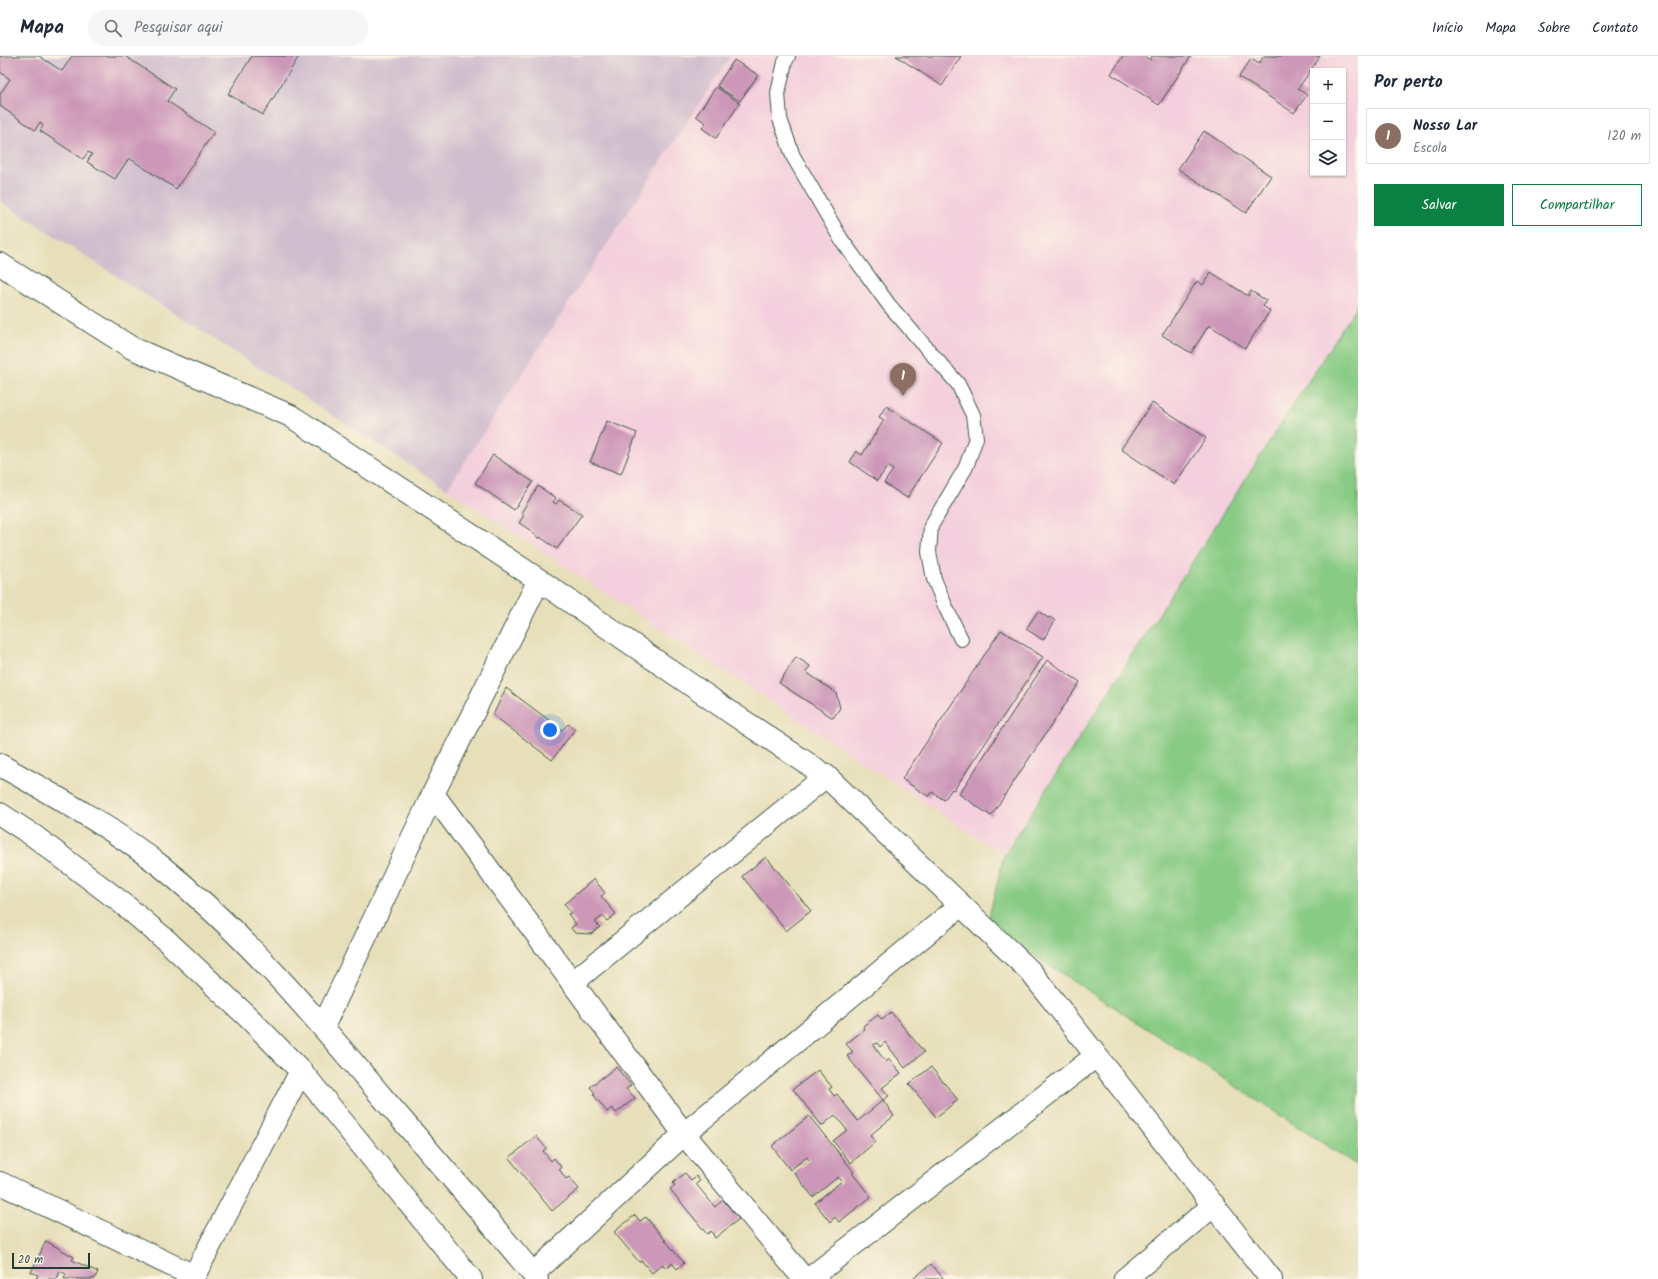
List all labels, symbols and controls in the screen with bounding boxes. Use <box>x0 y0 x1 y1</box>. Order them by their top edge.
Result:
search box <box>88 10 368 46</box>
text: Mapa <box>20 13 64 43</box>
text: Pesquisar aqui <box>134 16 222 40</box>
icon: search <box>102 17 124 39</box>
text: Início <box>1432 17 1463 39</box>
text: Mapa <box>1485 17 1516 39</box>
text: Sobre <box>1538 17 1570 39</box>
text: Contato <box>1592 17 1638 39</box>
map controls <box>1310 68 1346 176</box>
button: + <box>1310 68 1346 104</box>
text: Por perto <box>1374 69 1443 96</box>
button: − <box>1310 104 1346 140</box>
text: Nosso Lar <box>1413 114 1477 138</box>
text: 1 <box>1386 126 1390 147</box>
text: 120 m <box>1607 126 1641 147</box>
text: Escola <box>1413 138 1447 159</box>
button: layers <box>1310 140 1346 176</box>
button: Salvar <box>1374 184 1504 226</box>
button: Compartilhar <box>1512 184 1642 226</box>
pin: 1 <box>890 363 916 396</box>
your location <box>540 720 560 740</box>
scale bar <box>12 1251 90 1270</box>
text: 20 m <box>18 1251 43 1269</box>

